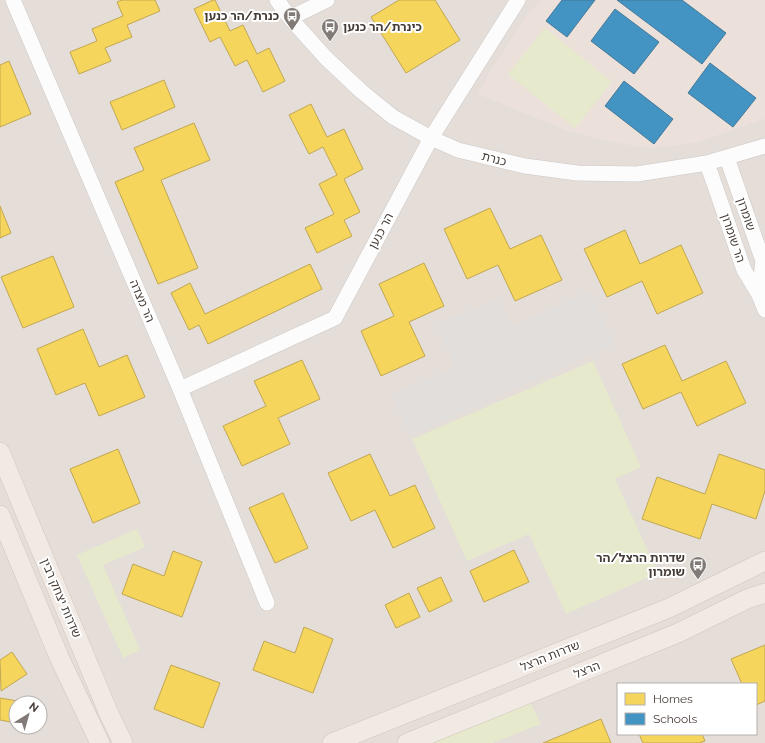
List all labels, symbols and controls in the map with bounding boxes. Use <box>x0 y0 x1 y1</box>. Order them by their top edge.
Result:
bus stop icon: כנרת/הר כנען <box>282 6 302 31</box>
place label: כנרת/הר כנען <box>204 9 279 23</box>
bus stop icon: כינרת/הר כנען <box>320 17 340 42</box>
place label: כינרת/הר כנען <box>343 20 422 34</box>
street label: כנרת <box>480 149 508 169</box>
street label: שומרון <box>734 196 758 232</box>
street label: הר כנען <box>366 211 396 251</box>
street label: הר שומרון <box>718 212 748 264</box>
street label: הר מצדה <box>127 278 157 324</box>
place label: שדרות הרצל/הר שומרון <box>596 551 685 579</box>
bus stop icon: שדרות הרצל/הר שומרון <box>688 555 708 580</box>
street label: שדרות יצחק רבין <box>38 556 84 640</box>
street label: שדרות הרצל <box>518 638 582 674</box>
street label: הרצל <box>572 658 602 682</box>
legend <box>617 683 757 735</box>
text: Homes <box>653 692 693 706</box>
north arrow <box>8 695 48 735</box>
text: N <box>26 700 41 715</box>
text: Schools <box>653 712 697 726</box>

